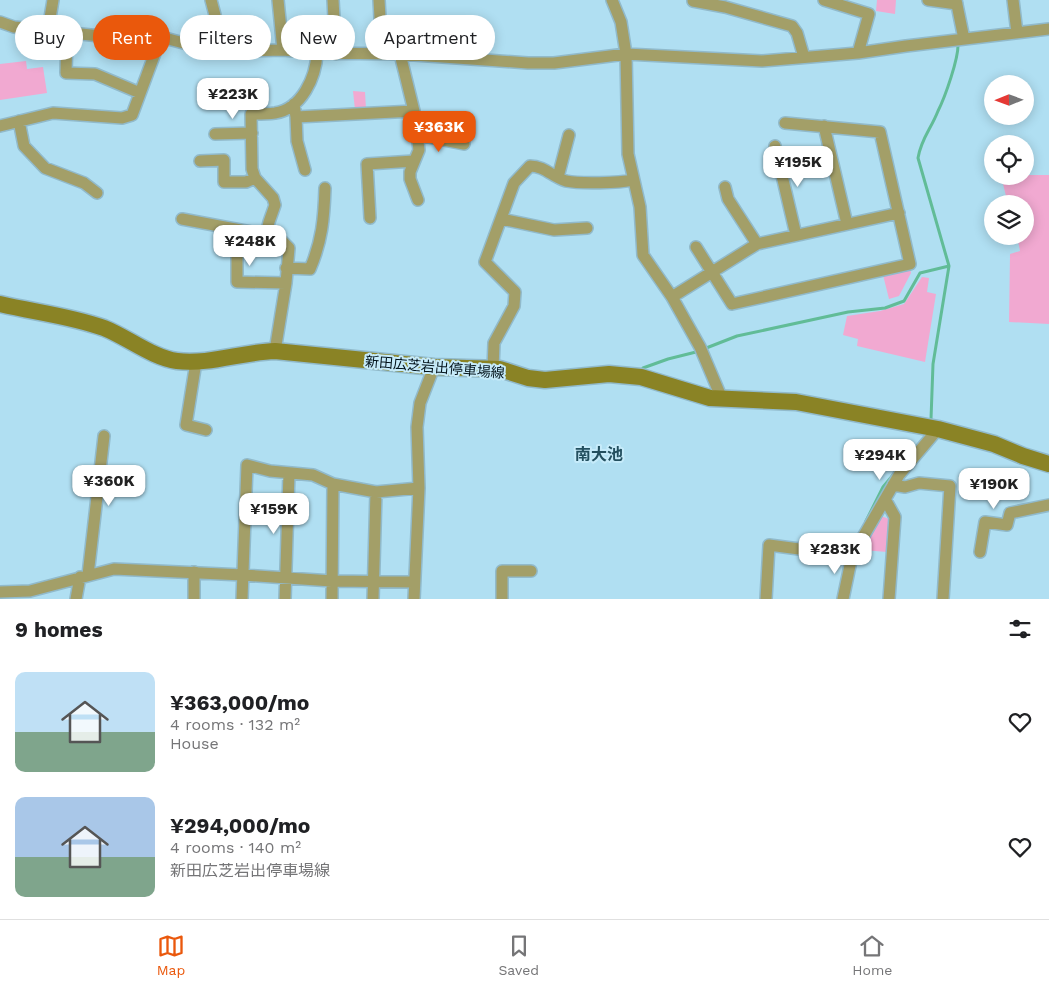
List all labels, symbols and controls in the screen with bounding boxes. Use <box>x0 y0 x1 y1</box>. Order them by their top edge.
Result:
chip: Buy <box>15 15 83 60</box>
chip: Rent <box>93 15 170 60</box>
chip: Filters <box>180 15 271 60</box>
chip: New <box>281 15 355 60</box>
chip: Apartment <box>365 15 495 60</box>
north arrow <box>984 75 1034 125</box>
map controls <box>984 75 1034 245</box>
pin: ¥223K <box>198 78 268 120</box>
text: ¥223K <box>208 84 258 103</box>
pin: ¥363K <box>404 110 474 153</box>
text: ¥363K <box>414 117 464 136</box>
button: locate <box>984 135 1034 185</box>
pin: ¥195K <box>763 146 833 188</box>
text: ¥195K <box>774 152 822 171</box>
button: layers <box>984 195 1034 245</box>
pin: ¥248K <box>215 224 285 267</box>
text: ¥248K <box>224 231 276 250</box>
street label: 新田広芝岩出停車場線 <box>365 353 505 381</box>
pin: ¥294K <box>845 438 915 481</box>
district label: 南大池 <box>575 445 623 464</box>
text: ¥294K <box>854 445 906 464</box>
pin: ¥360K <box>74 464 144 507</box>
pin: ¥190K <box>959 468 1029 510</box>
text: ¥360K <box>83 471 135 490</box>
text: ¥190K <box>970 474 1018 493</box>
pin: ¥159K <box>239 492 309 535</box>
text: ¥159K <box>250 499 298 518</box>
pin: ¥283K <box>800 532 870 575</box>
text: ¥283K <box>810 539 860 558</box>
icon: filters <box>1006 615 1034 643</box>
text: 9 homes <box>15 617 103 642</box>
text: ¥363,000/mo <box>170 690 309 715</box>
icon: home <box>55 692 115 752</box>
icon: heart <box>1006 708 1034 736</box>
text: 4 rooms · 132 m² <box>170 715 300 734</box>
text: House <box>170 734 219 753</box>
text: ¥294,000/mo <box>170 813 310 838</box>
icon: home <box>55 817 115 877</box>
icon: heart <box>1006 833 1034 861</box>
text: 4 rooms · 140 m² <box>170 838 301 857</box>
text: 新田広芝岩出停車場線 <box>170 861 330 880</box>
tab: Map <box>157 932 185 978</box>
tab: Saved <box>498 932 539 978</box>
tab: Home <box>852 932 892 978</box>

